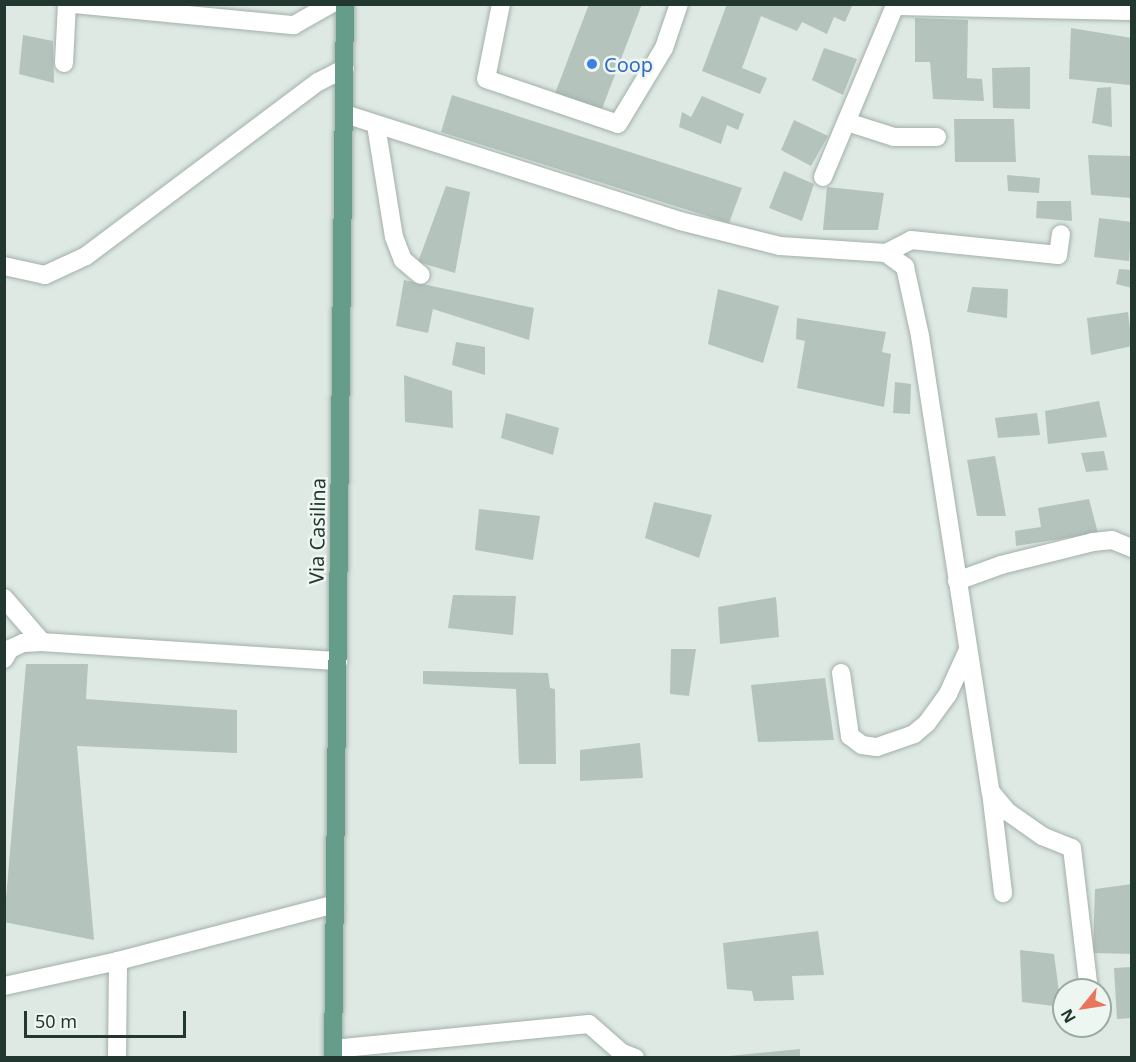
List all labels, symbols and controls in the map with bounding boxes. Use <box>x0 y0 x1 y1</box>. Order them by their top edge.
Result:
place label: Coop <box>604 52 653 76</box>
marker: Coop <box>585 57 599 71</box>
street label: Via Casilina <box>304 478 330 584</box>
north arrow <box>1052 978 1112 1038</box>
scale bar <box>27 999 189 1037</box>
text: N <box>1055 1005 1081 1027</box>
text: 50 m <box>35 1009 77 1033</box>

